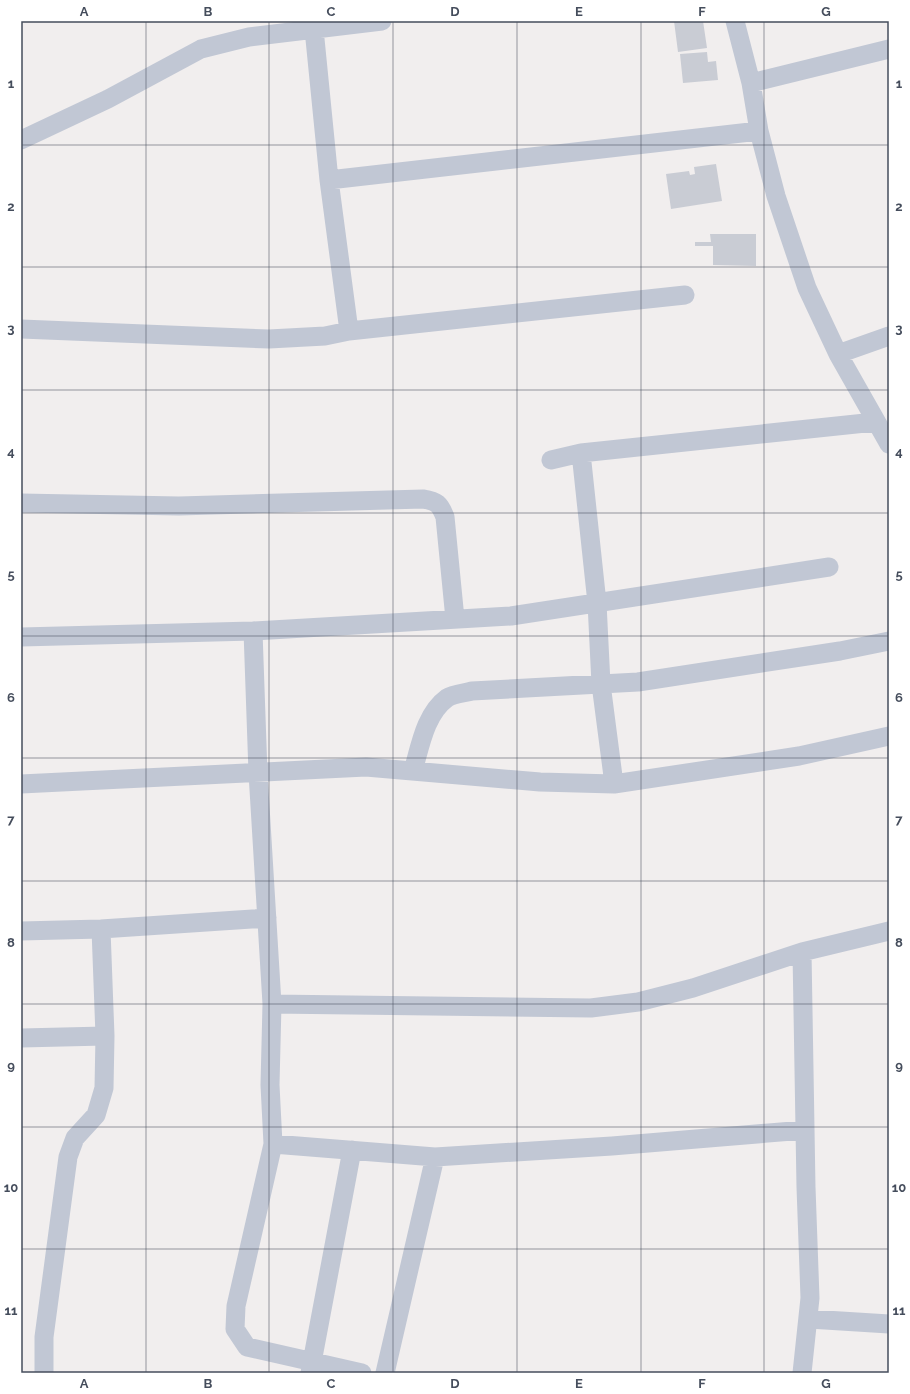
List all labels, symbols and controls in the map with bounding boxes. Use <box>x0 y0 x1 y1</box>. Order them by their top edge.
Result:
text: A <box>80 4 89 19</box>
text: B <box>204 4 213 19</box>
text: C <box>327 4 336 19</box>
text: D <box>450 4 460 19</box>
text: E <box>575 4 583 19</box>
text: F <box>698 4 706 19</box>
text: G <box>821 4 831 19</box>
text: 1 <box>8 76 15 91</box>
text: 1 <box>896 76 903 91</box>
text: 2 <box>7 199 15 214</box>
text: 2 <box>895 199 903 214</box>
text: 3 <box>7 321 15 336</box>
text: 3 <box>895 321 903 336</box>
text: 4 <box>7 444 15 459</box>
text: 4 <box>895 444 903 459</box>
text: 5 <box>7 567 15 582</box>
text: 5 <box>895 567 903 582</box>
text: 6 <box>7 690 15 705</box>
text: 6 <box>895 690 903 705</box>
text: 7 <box>7 812 15 827</box>
text: 7 <box>895 812 903 827</box>
text: 8 <box>7 935 15 950</box>
text: 8 <box>895 935 903 950</box>
text: 9 <box>7 1058 15 1073</box>
text: 9 <box>895 1058 903 1073</box>
text: 10 <box>4 1180 18 1195</box>
text: 10 <box>892 1180 906 1195</box>
text: 11 <box>5 1303 18 1318</box>
text: 11 <box>893 1303 906 1318</box>
text: A <box>80 1376 89 1391</box>
text: B <box>204 1376 213 1391</box>
text: C <box>327 1376 336 1391</box>
text: D <box>450 1376 460 1391</box>
text: E <box>575 1376 583 1391</box>
text: F <box>698 1376 706 1391</box>
text: G <box>821 1376 831 1391</box>

